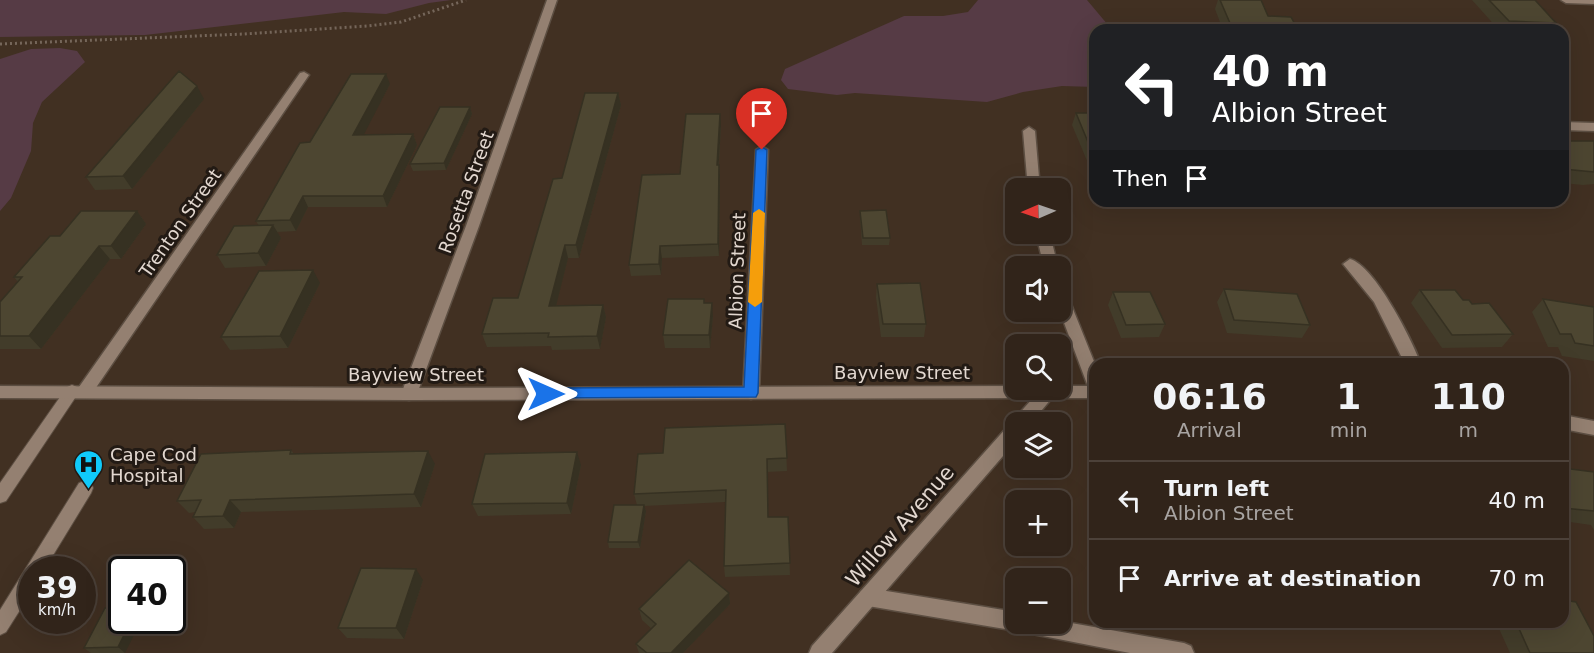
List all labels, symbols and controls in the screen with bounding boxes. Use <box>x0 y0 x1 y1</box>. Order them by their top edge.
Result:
text: 40 m <box>1212 47 1329 96</box>
icon: left <box>1113 48 1191 126</box>
pin <box>736 88 787 150</box>
icon: arrive <box>745 97 778 130</box>
text: Albion Street <box>1212 97 1387 128</box>
street label: Rosetta Street <box>434 128 498 256</box>
icon: arrive <box>1180 162 1213 195</box>
street label: Trenton Street <box>134 165 225 282</box>
text: Then <box>1113 166 1168 191</box>
north arrow <box>1005 178 1071 244</box>
map controls <box>1005 178 1071 634</box>
street label: Albion Street <box>724 212 750 330</box>
button: sound <box>1005 256 1071 322</box>
button: search <box>1005 334 1071 400</box>
position arrow <box>514 362 578 426</box>
street label: Bayview Street <box>834 362 970 383</box>
street label: Bayview Street <box>348 364 484 385</box>
text: 06:16 <box>1152 376 1267 417</box>
text: 1 <box>1336 376 1361 417</box>
text: 110 <box>1431 376 1506 417</box>
button: layers <box>1005 412 1071 478</box>
text: Arrival <box>1177 418 1242 442</box>
text: min <box>1330 418 1368 442</box>
text: m <box>1459 418 1478 442</box>
place label: Cape Cod Hospital <box>110 444 197 486</box>
hospital icon: Cape Cod Hospital <box>73 448 105 490</box>
street label: Willow Avenue <box>841 461 959 591</box>
text: Turn left <box>1164 476 1269 501</box>
icon: left <box>1113 484 1146 517</box>
text: 40 m <box>1489 488 1545 513</box>
button: + <box>1005 490 1071 556</box>
text: Albion Street <box>1164 501 1294 525</box>
speed limit sign: 40 <box>108 556 186 634</box>
icon: arrive <box>1113 562 1146 595</box>
text: Arrive at destination <box>1164 566 1421 591</box>
text: 70 m <box>1489 566 1545 591</box>
button: − <box>1005 568 1071 634</box>
text: 39 <box>36 570 78 605</box>
text: km/h <box>38 601 76 619</box>

